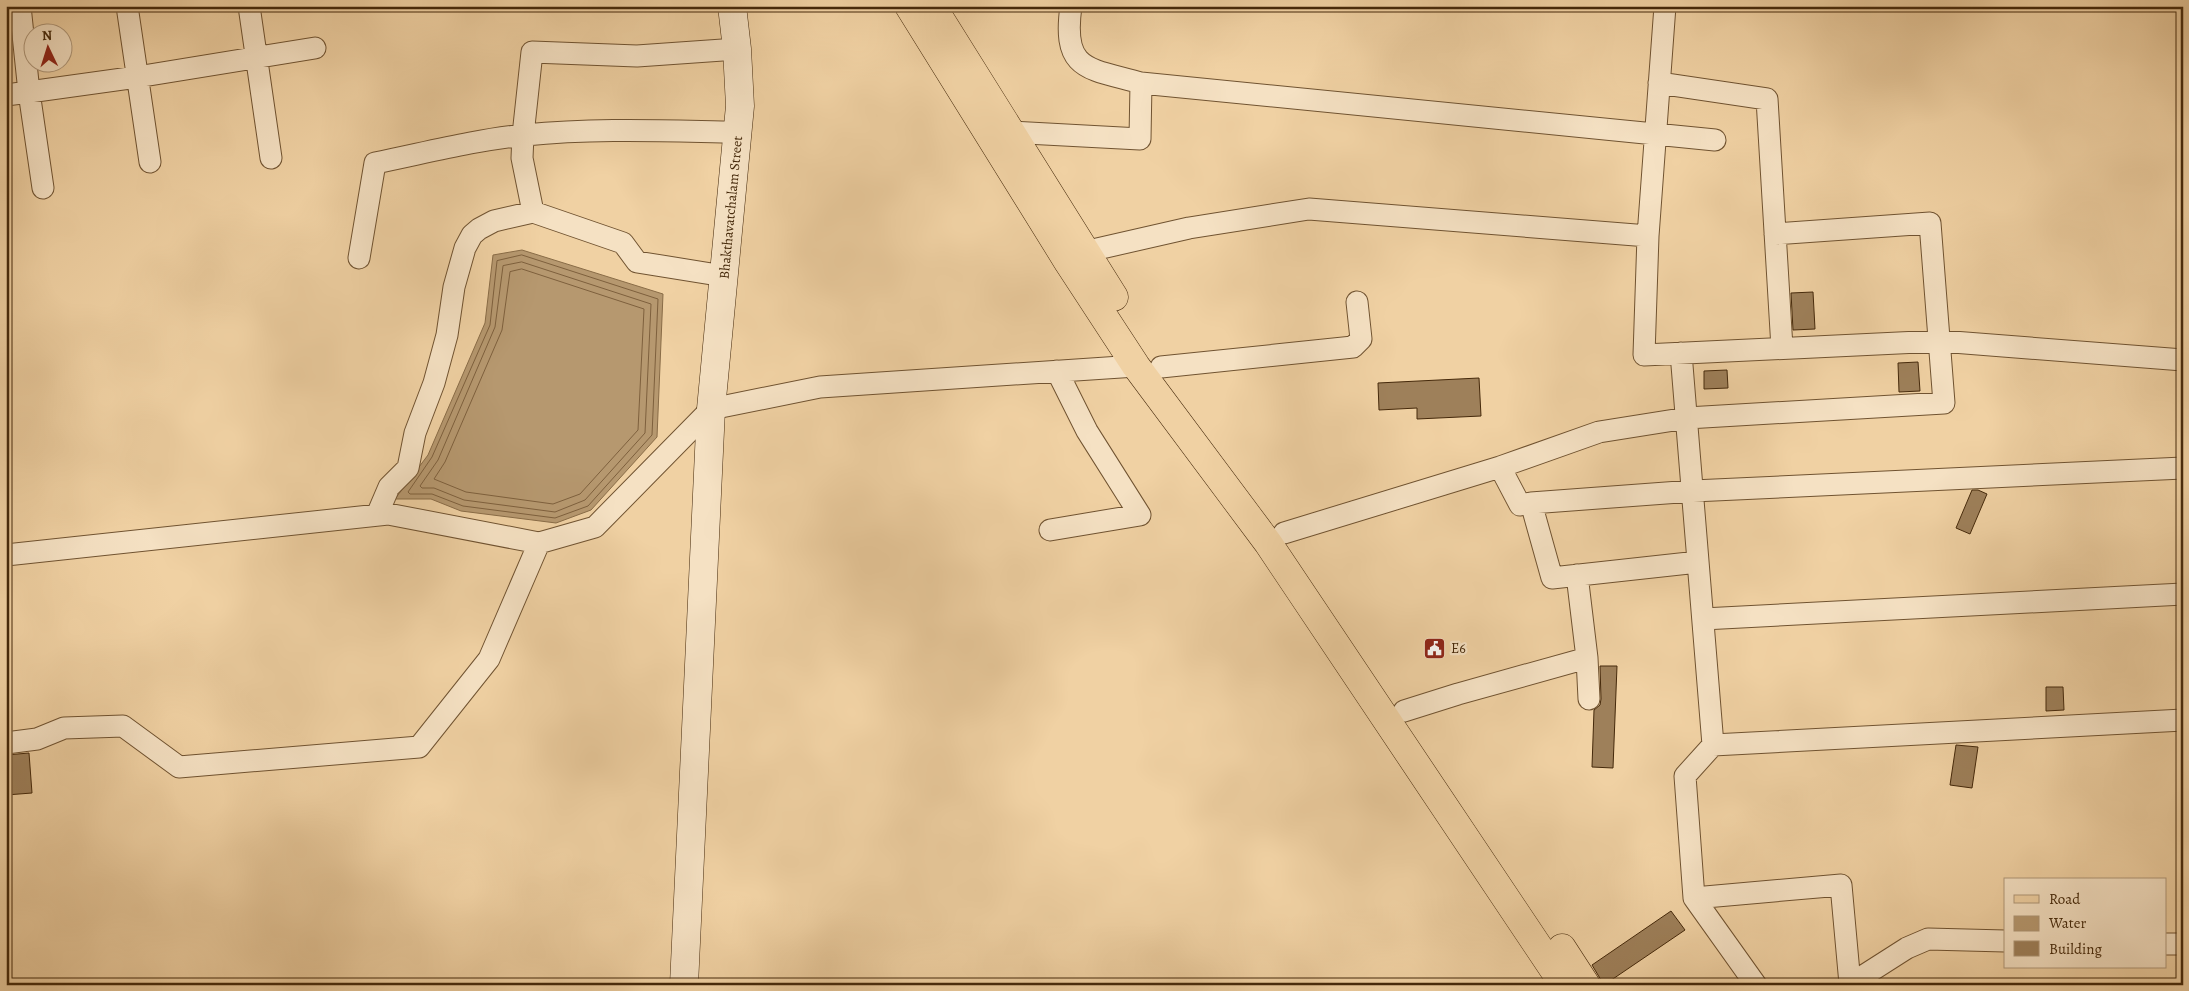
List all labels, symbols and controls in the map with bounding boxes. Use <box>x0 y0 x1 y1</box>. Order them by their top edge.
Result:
north arrow <box>22 22 72 72</box>
text: N <box>41 26 53 45</box>
street label: Bhakthavatchalam Street <box>714 135 747 280</box>
public building icon: E6 <box>1423 636 1447 660</box>
place label: E6 <box>1451 639 1466 658</box>
legend <box>2004 878 2166 968</box>
text: Road <box>2049 889 2081 909</box>
text: Water <box>2048 913 2086 933</box>
text: Building <box>2049 939 2102 959</box>

